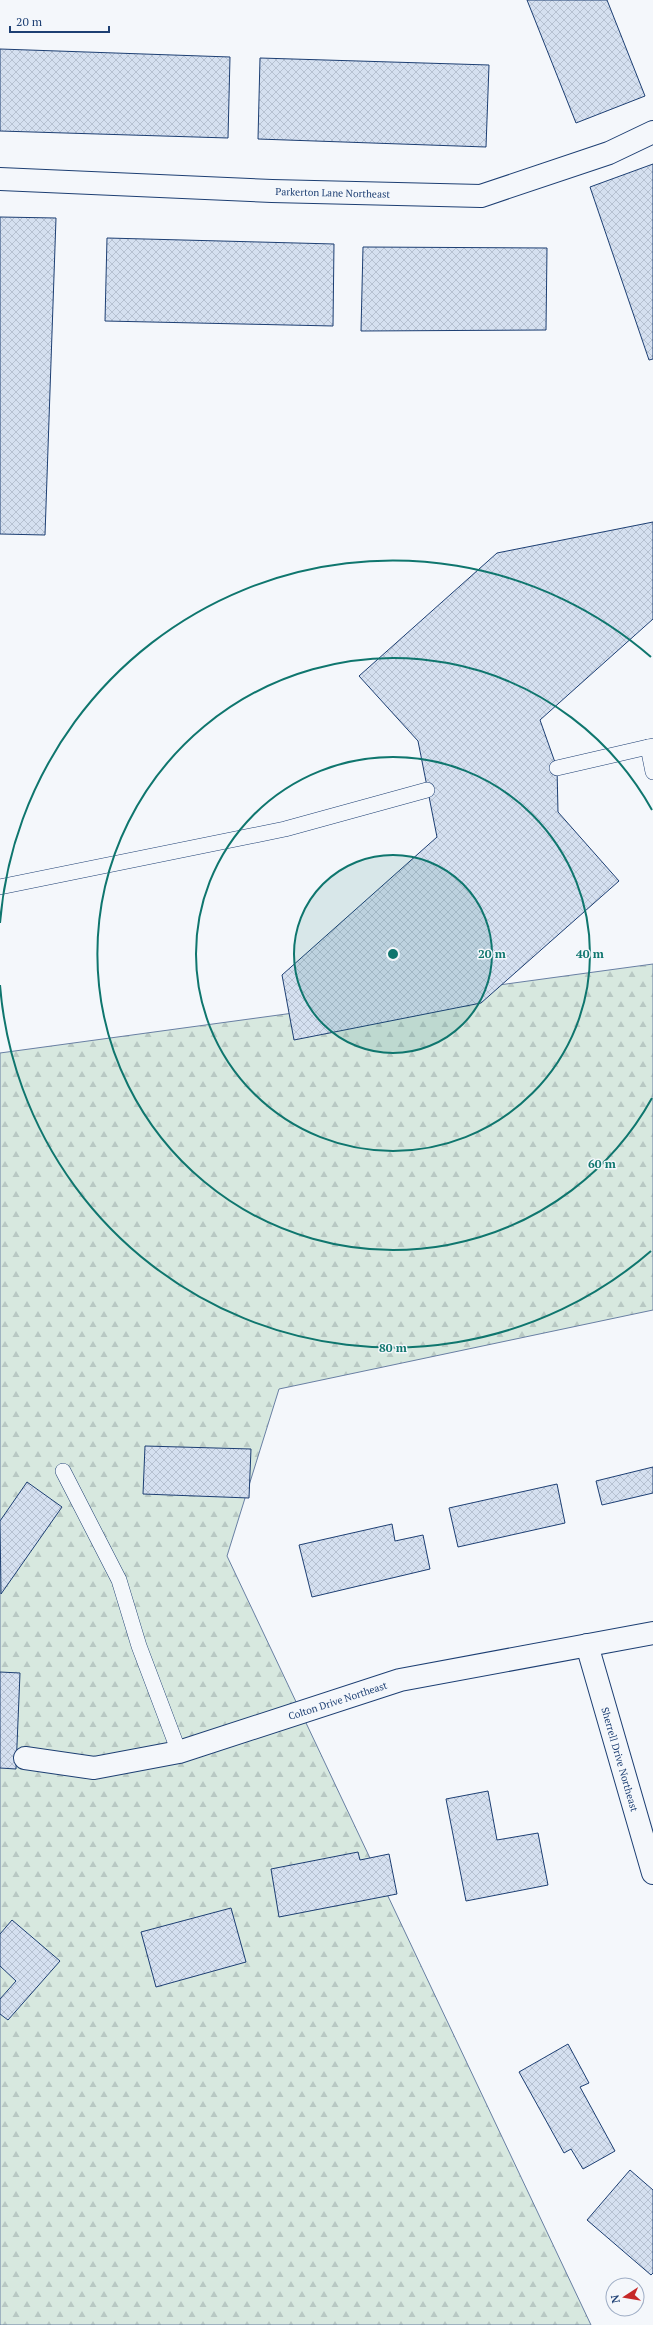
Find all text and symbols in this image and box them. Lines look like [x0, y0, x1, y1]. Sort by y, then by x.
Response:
scale bar [10, 8, 109, 34]
text: 20 m [16, 14, 43, 29]
street label: Parkerton Lane Northeast [275, 185, 391, 201]
text: 20 m [478, 946, 506, 961]
text: 40 m [576, 946, 604, 961]
centre of rings [386, 947, 400, 961]
text: 60 m [588, 1156, 616, 1171]
text: 80 m [379, 1340, 407, 1355]
street label: Colton Drive Northeast [287, 1679, 389, 1723]
street label: Sherrell Drive Northeast [598, 1706, 641, 1814]
north arrow [605, 2277, 645, 2317]
text: N [607, 2293, 623, 2305]

